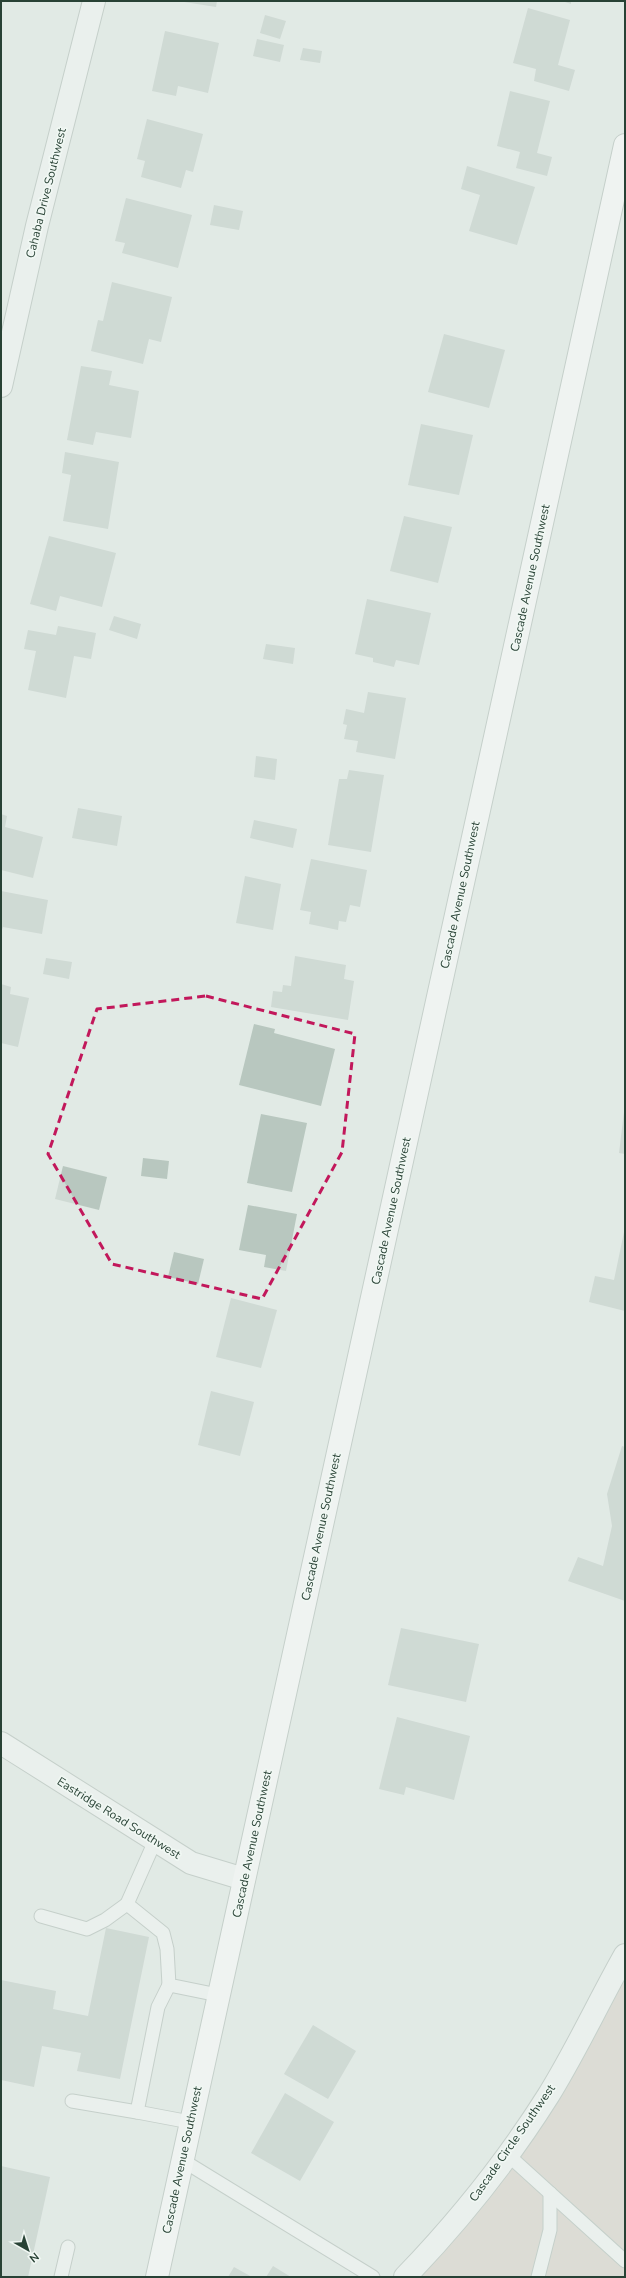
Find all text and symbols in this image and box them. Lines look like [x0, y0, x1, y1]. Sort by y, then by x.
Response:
street label: Cahaba Drive Southwest [22, 126, 70, 260]
street label: Cascade Avenue Southwest [507, 502, 554, 653]
street label: Cascade Avenue Southwest [437, 819, 484, 970]
street label: Cascade Avenue Southwest [368, 1135, 415, 1286]
street label: Cascade Avenue Southwest [298, 1451, 345, 1602]
street label: Cascade Avenue Southwest [229, 1768, 276, 1919]
street label: Eastridge Road Southwest [54, 1773, 184, 1863]
street label: Cascade Circle Southwest [465, 2080, 559, 2205]
street label: Cascade Avenue Southwest [159, 2084, 206, 2235]
north arrow [8, 2230, 48, 2270]
text: N [26, 2249, 42, 2266]

